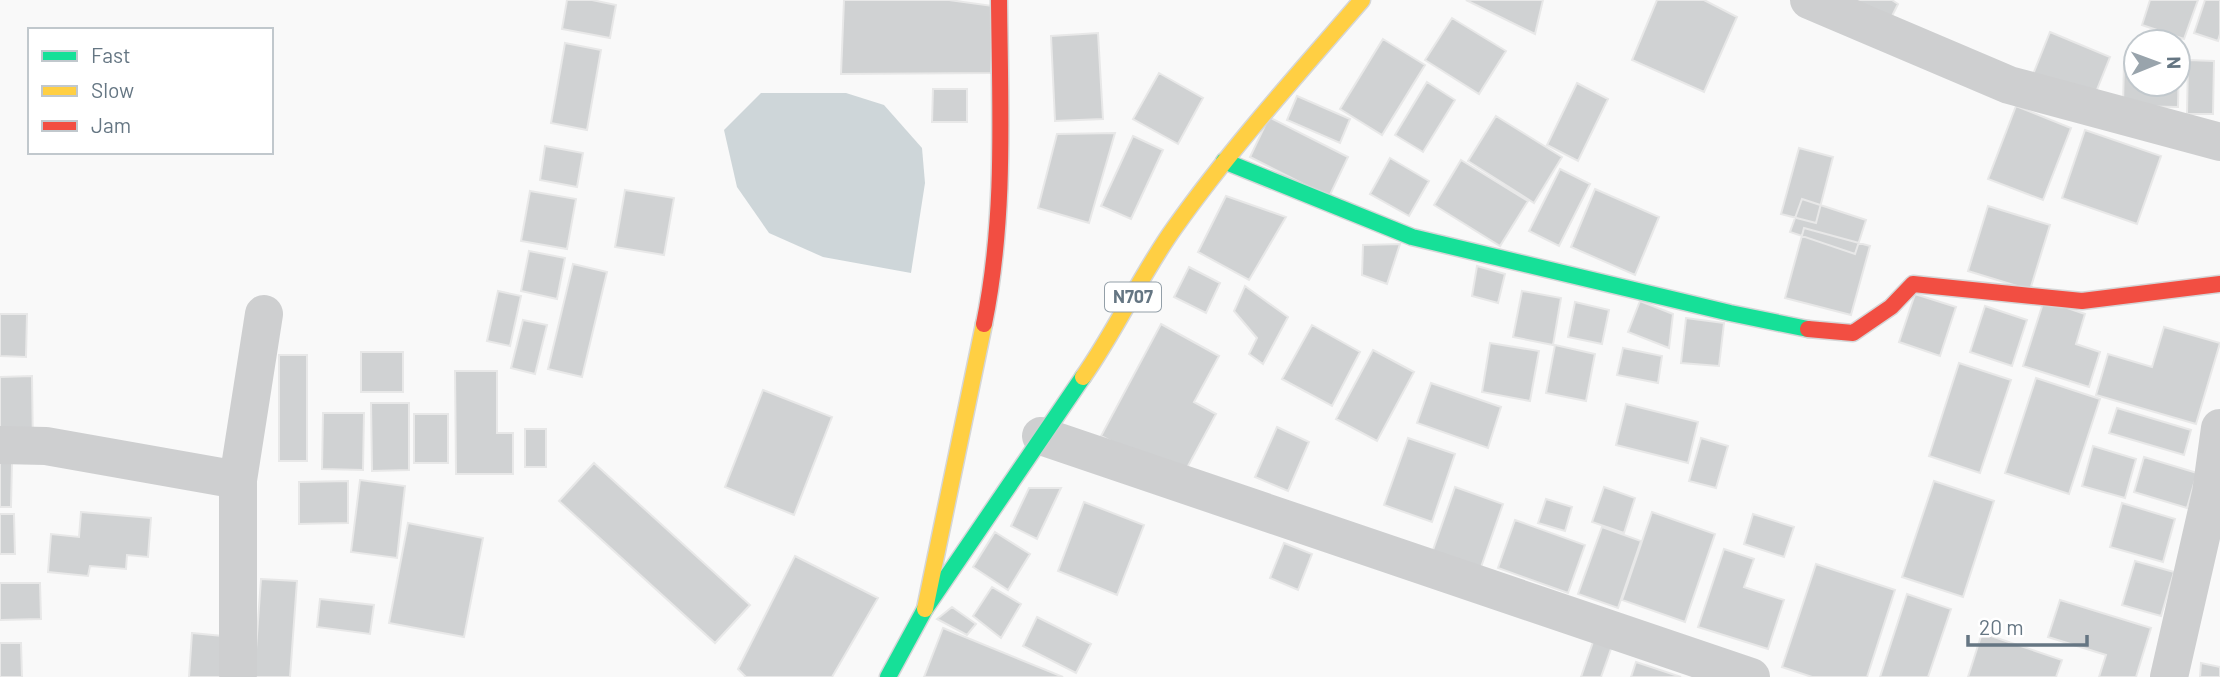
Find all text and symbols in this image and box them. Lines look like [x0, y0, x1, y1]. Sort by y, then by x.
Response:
legend [28, 28, 273, 154]
north arrow [2122, 28, 2192, 98]
text: Fast [91, 42, 131, 67]
text: N [2163, 56, 2186, 69]
text: Slow [91, 77, 134, 102]
text: Jam [91, 112, 131, 137]
road number: N707 [1105, 282, 1161, 312]
scale bar [1968, 604, 2087, 648]
text: 20 m [1979, 614, 2024, 639]

